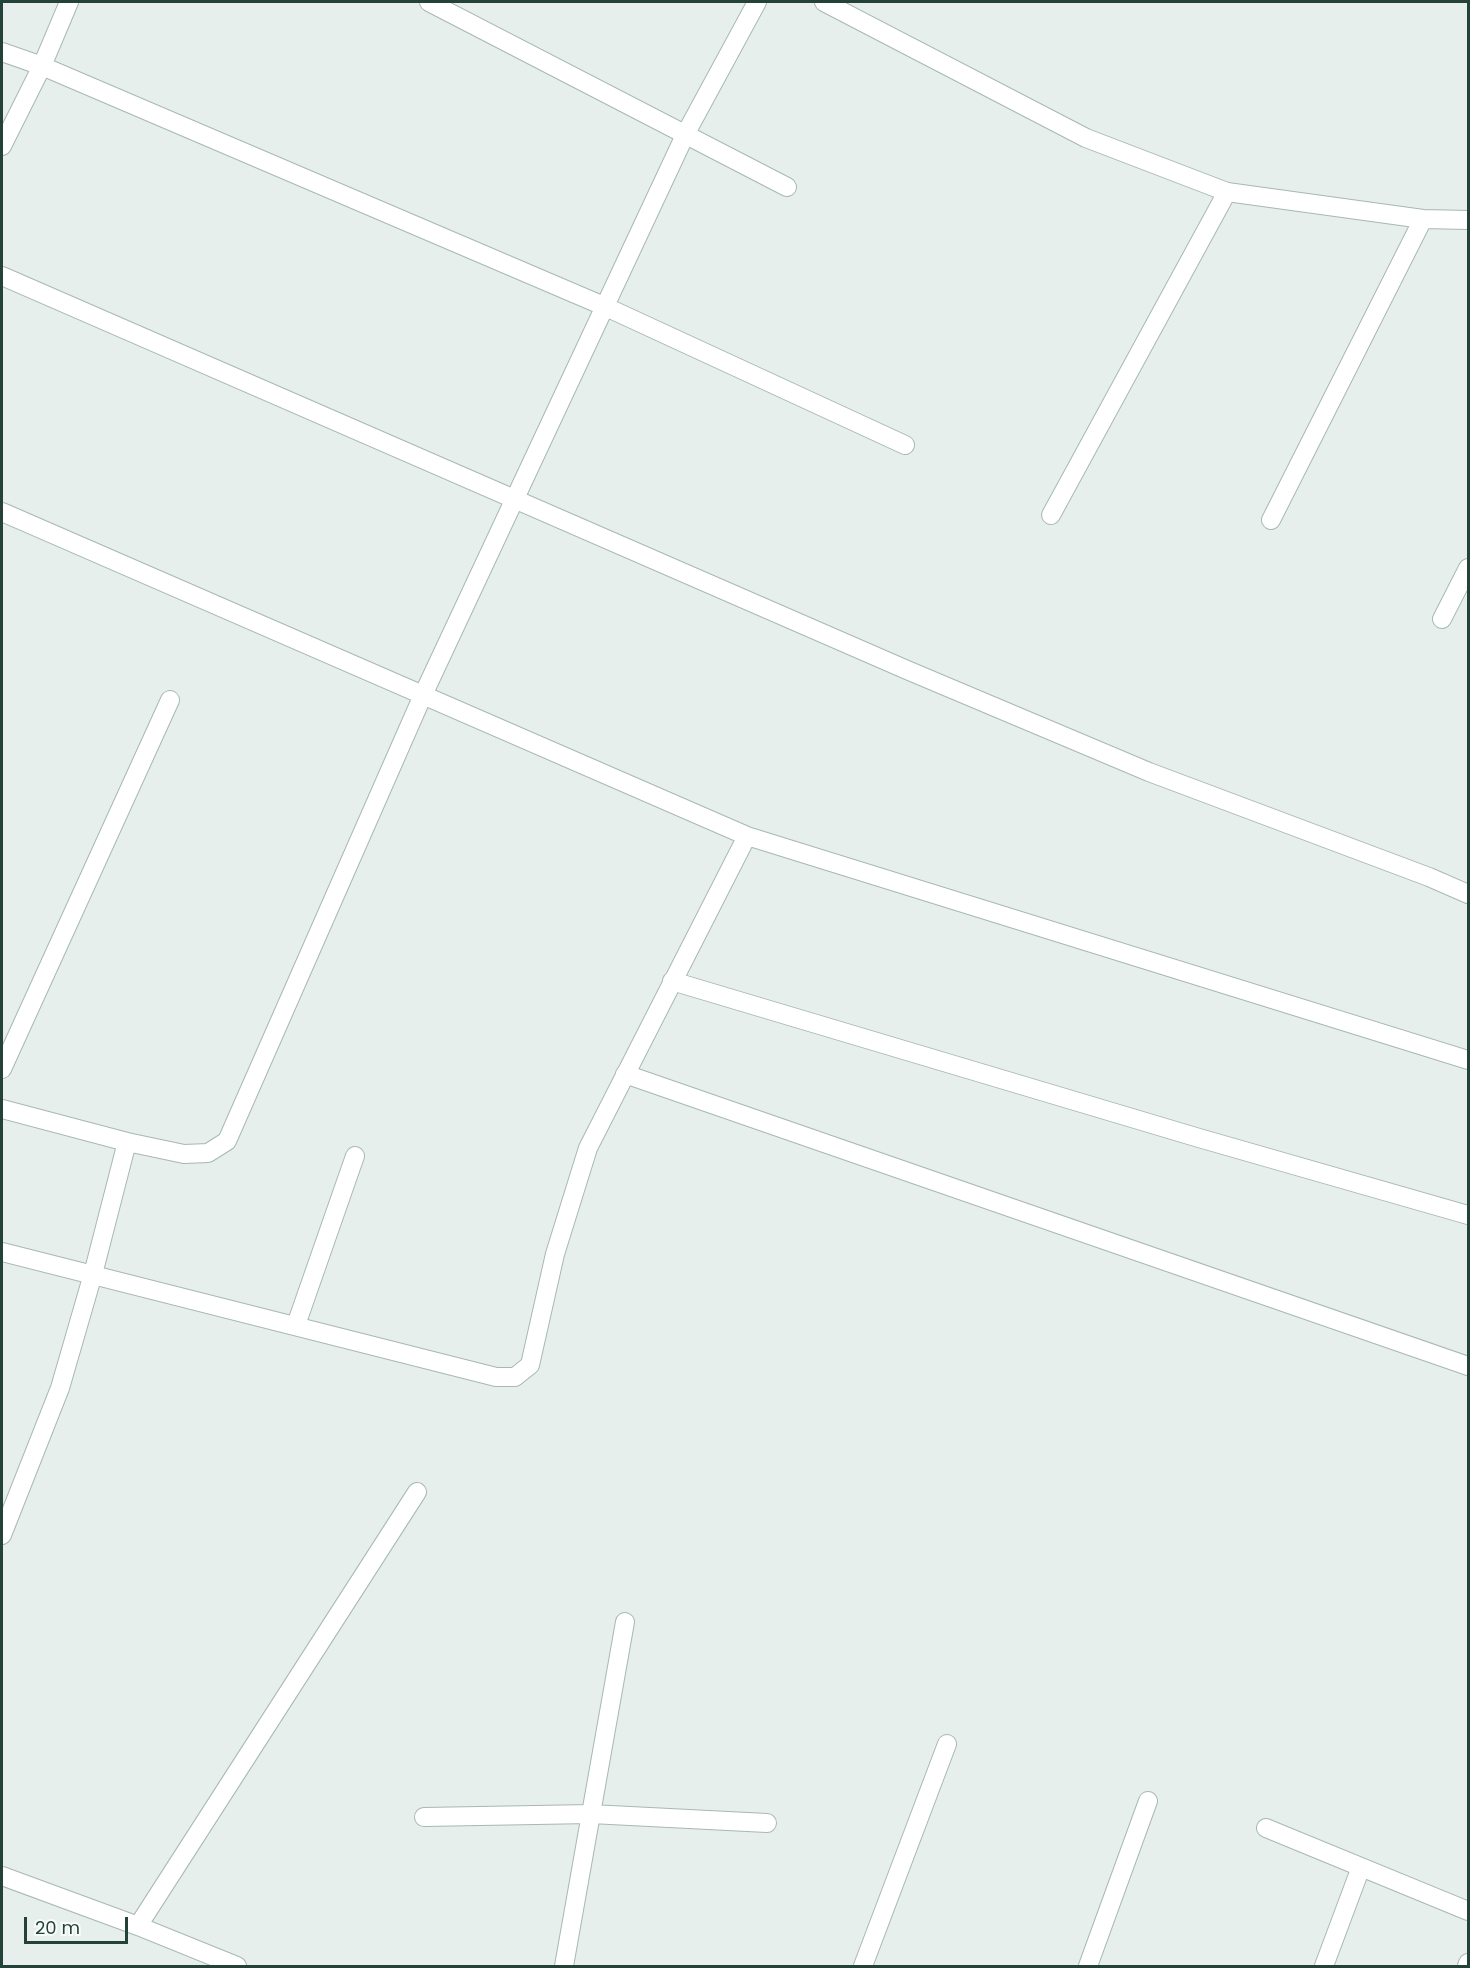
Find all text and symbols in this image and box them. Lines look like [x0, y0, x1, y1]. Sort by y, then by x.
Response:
scale bar [27, 1905, 130, 1943]
text: 20 m [35, 1915, 80, 1940]

